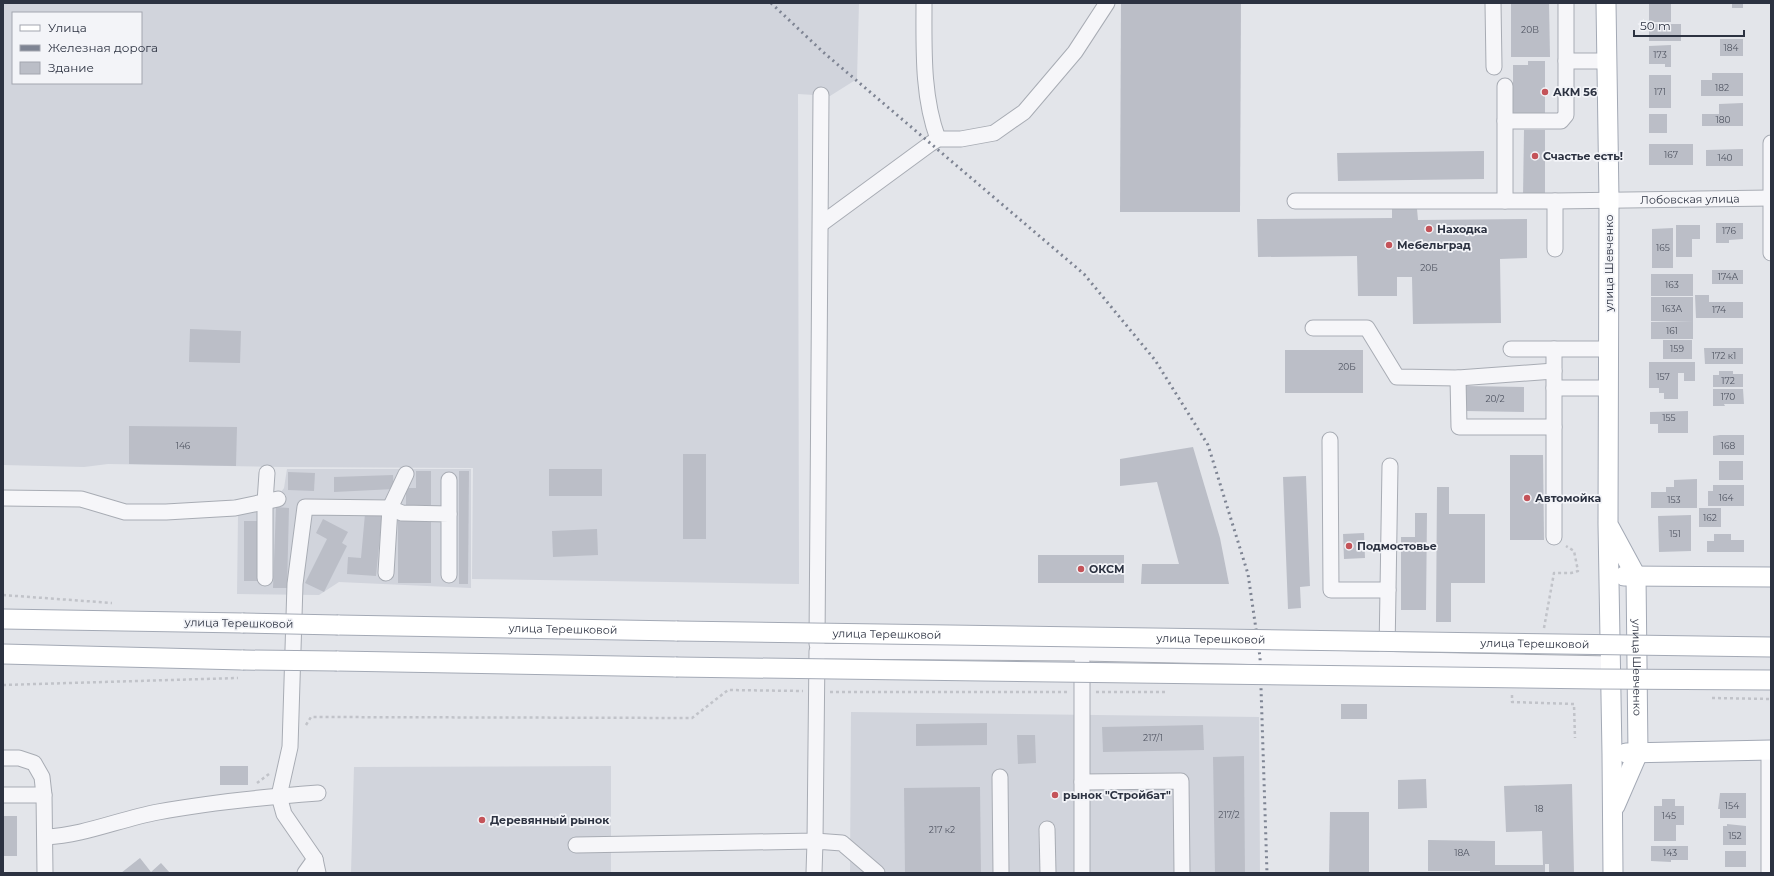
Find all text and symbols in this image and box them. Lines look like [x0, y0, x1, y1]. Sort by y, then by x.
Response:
legend [12, 12, 142, 84]
scale bar [1634, 12, 1744, 38]
text: 50 m [1640, 18, 1671, 33]
text: Улица [48, 20, 87, 35]
house number: 20В [1521, 24, 1539, 35]
text: Железная дорога [48, 40, 158, 55]
house number: 184 [1724, 42, 1739, 53]
house number: 173 [1653, 49, 1667, 60]
text: Здание [48, 60, 94, 75]
house number: 182 [1715, 82, 1729, 93]
place label: АКМ 56 [1553, 85, 1597, 99]
house number: 171 [1654, 86, 1666, 97]
marker: АКМ 56 [1540, 87, 1550, 97]
house number: 180 [1716, 114, 1731, 125]
place label: Счастье есть! [1543, 149, 1623, 163]
house number: 167 [1664, 149, 1678, 160]
marker: Счастье есть! [1530, 151, 1540, 161]
house number: 140 [1717, 152, 1733, 163]
street label: Лобовская улица [1640, 191, 1740, 207]
street label: улица Шевченко [1602, 215, 1616, 312]
place label: Находка [1437, 222, 1487, 236]
marker: Находка [1424, 224, 1434, 234]
house number: 176 [1722, 225, 1736, 236]
place label: Мебельград [1397, 238, 1471, 252]
marker: Мебельград [1384, 240, 1394, 250]
house number: 165 [1656, 242, 1670, 253]
house number: 20Б [1420, 262, 1438, 273]
house number: 174А [1718, 271, 1739, 282]
house number: 163 [1665, 279, 1679, 290]
house number: 163А [1662, 303, 1683, 314]
house number: 174 [1712, 304, 1726, 315]
house number: 161 [1666, 325, 1678, 336]
house number: 159 [1670, 343, 1684, 354]
house number: 172 к1 [1712, 350, 1736, 361]
house number: 20Б [1338, 361, 1356, 372]
house number: 157 [1656, 371, 1670, 382]
house number: 172 [1721, 375, 1735, 386]
house number: 170 [1721, 391, 1735, 402]
house number: 20/2 [1486, 393, 1505, 404]
house number: 155 [1662, 412, 1676, 423]
house number: 146 [176, 440, 191, 451]
house number: 168 [1721, 440, 1735, 451]
place label: Автомойка [1535, 491, 1601, 505]
house number: 164 [1719, 492, 1733, 503]
marker: Автомойка [1522, 493, 1532, 503]
house number: 153 [1667, 494, 1681, 505]
house number: 162 [1703, 512, 1717, 523]
house number: 151 [1669, 528, 1681, 539]
place label: Подмостовье [1357, 539, 1437, 553]
marker: Подмостовье [1344, 541, 1354, 551]
place label: ОКСМ [1089, 562, 1125, 576]
marker: ОКСМ [1076, 564, 1086, 574]
street label: улица Терешковой [183, 615, 294, 631]
street label: улица Шевченко [1629, 618, 1645, 716]
street label: улица Терешковой [507, 621, 618, 637]
street label: улица Терешковой [831, 626, 942, 642]
street label: улица Терешковой [1155, 631, 1266, 647]
street label: улица Терешковой [1479, 636, 1590, 651]
house number: 217/1 [1143, 732, 1163, 743]
place label: рынок "Стройбат" [1063, 788, 1171, 802]
marker: рынок "Стройбат" [1050, 790, 1060, 800]
house number: 154 [1725, 800, 1739, 811]
house number: 18 [1535, 803, 1544, 814]
house number: 217/2 [1218, 809, 1240, 820]
house number: 145 [1662, 810, 1676, 821]
place label: Деревянный рынок [490, 813, 610, 827]
marker: Деревянный рынок [477, 815, 487, 825]
house number: 217 к2 [929, 824, 955, 835]
house number: 152 [1728, 830, 1742, 841]
house number: 18А [1454, 847, 1470, 858]
house number: 143 [1663, 847, 1677, 858]

